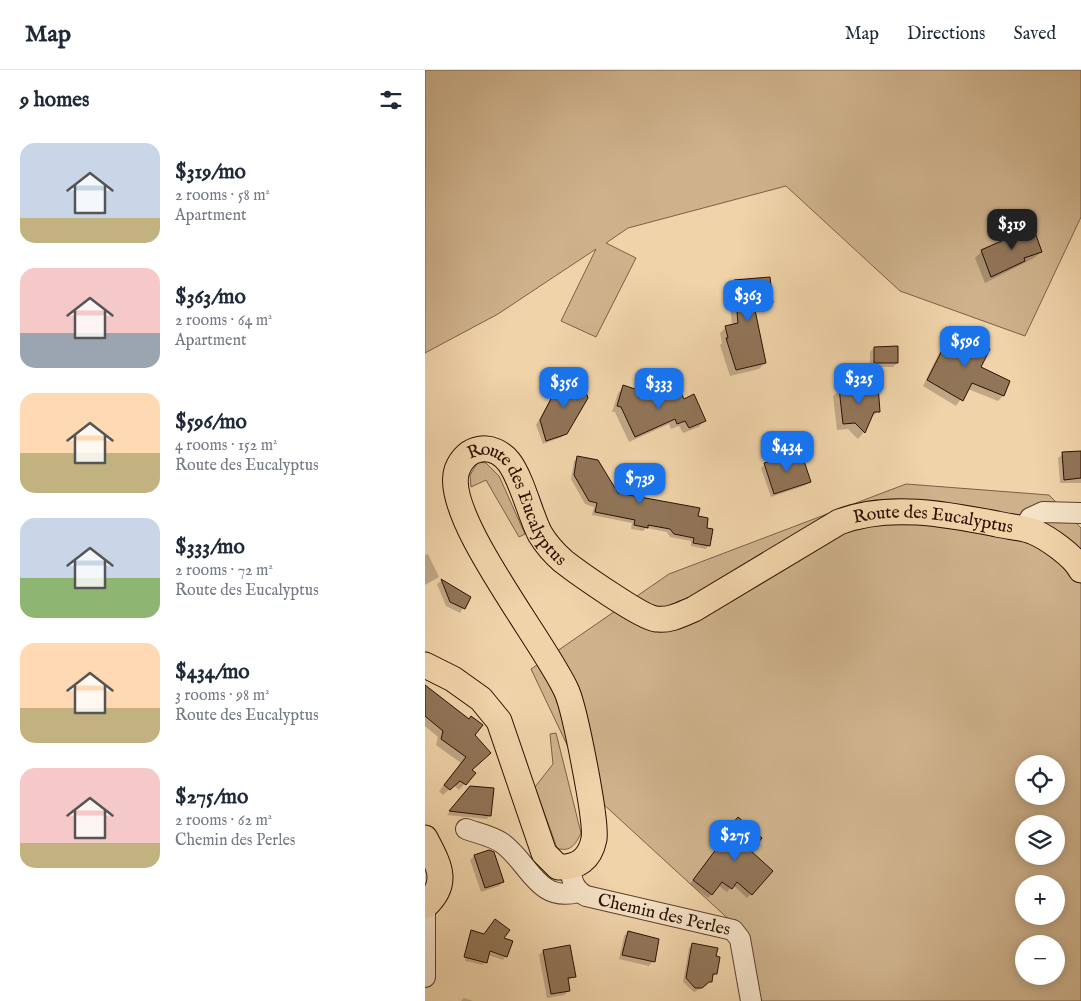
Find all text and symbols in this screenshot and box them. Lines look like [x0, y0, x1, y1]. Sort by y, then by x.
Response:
text: Map [25, 19, 71, 50]
text: Map [845, 23, 879, 46]
text: Directions [907, 23, 985, 46]
text: Saved [1013, 23, 1056, 46]
icon: filters [377, 86, 405, 114]
text: 9 homes [20, 87, 89, 114]
text: $319/mo [175, 159, 246, 186]
icon: home [60, 163, 120, 223]
text: 2 rooms · 58 m² [175, 186, 270, 206]
text: Apartment [175, 206, 246, 226]
pin: $319 [982, 208, 1042, 251]
text: $319 [998, 215, 1026, 235]
pin: $363 [718, 280, 778, 322]
text: $363/mo [175, 284, 246, 311]
text: $363 [734, 286, 762, 306]
icon: home [60, 288, 120, 348]
text: 2 rooms · 64 m² [175, 311, 273, 331]
pin: $596 [935, 326, 995, 368]
text: Apartment [175, 331, 246, 351]
text: $596 [951, 332, 979, 352]
pin: $325 [829, 362, 889, 405]
pin: $356 [534, 366, 594, 409]
pin: $333 [629, 368, 689, 410]
text: $325 [845, 369, 873, 389]
text: $356 [550, 373, 578, 393]
text: $333 [646, 374, 672, 394]
text: $596/mo [175, 409, 247, 436]
icon: home [60, 413, 120, 473]
pin: $434 [757, 430, 817, 473]
text: 4 rooms · 152 m² [175, 436, 277, 456]
text: $434 [772, 437, 802, 457]
street label: Route des Eucalyptus [464, 438, 571, 572]
text: Route des Eucalyptus [175, 456, 319, 476]
pin: $739 [610, 462, 670, 505]
text: $739 [625, 469, 655, 489]
street label: Route des Eucalyptus [851, 502, 1015, 540]
text: $333/mo [175, 534, 245, 561]
icon: home [60, 538, 120, 598]
text: 2 rooms · 72 m² [175, 561, 273, 581]
text: Route des Eucalyptus [175, 581, 319, 601]
text: $434/mo [175, 659, 250, 686]
icon: home [60, 663, 120, 723]
text: 3 rooms · 98 m² [175, 686, 270, 706]
text: Route des Eucalyptus [175, 706, 319, 726]
map controls [1015, 755, 1065, 985]
button: locate [1015, 755, 1065, 805]
text: $275/mo [175, 784, 248, 811]
icon: home [60, 788, 120, 848]
text: 2 rooms · 62 m² [175, 811, 272, 831]
button: layers [1015, 815, 1065, 865]
pin: $275 [705, 820, 765, 862]
text: $275 [720, 826, 750, 846]
text: Chemin des Perles [175, 831, 295, 851]
button: + [1015, 875, 1065, 925]
street label: Chemin des Perles [595, 889, 732, 942]
button: − [1015, 935, 1065, 985]

